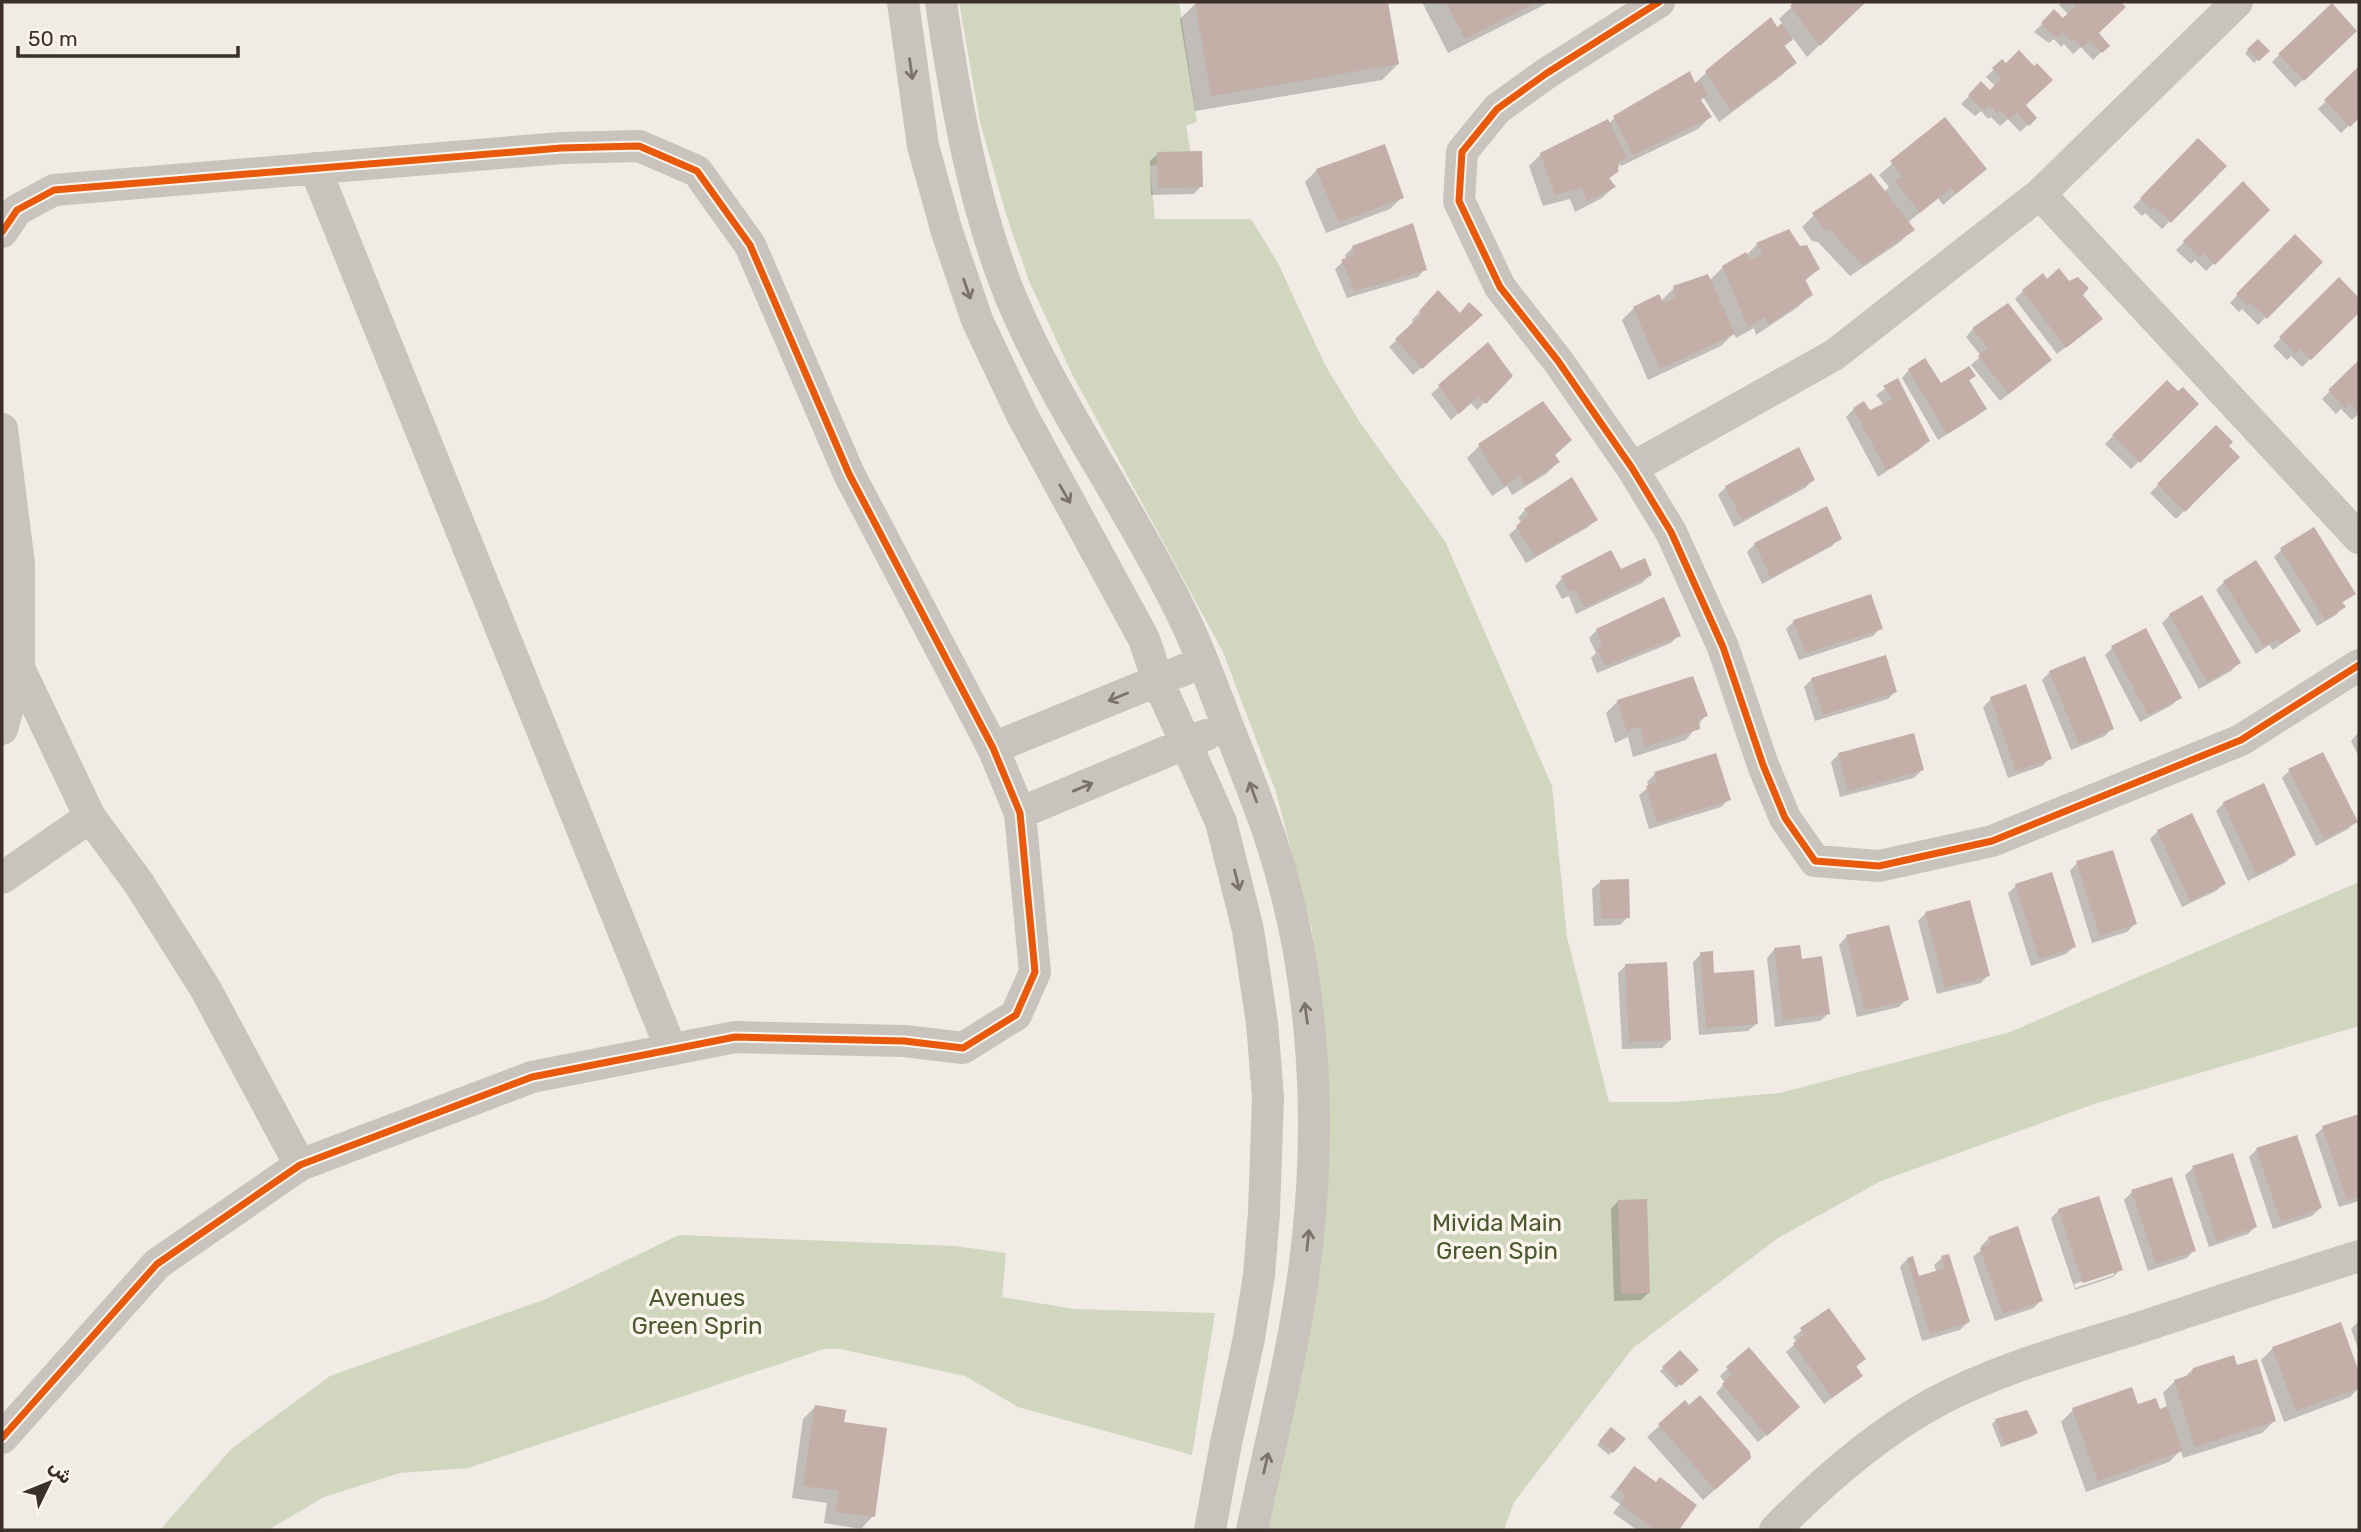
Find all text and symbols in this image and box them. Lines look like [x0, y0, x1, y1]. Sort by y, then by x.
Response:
scale bar [18, 14, 238, 58]
text: 50 m [28, 26, 78, 51]
one-way arrow [905, 58, 918, 80]
one-way arrow [962, 278, 974, 300]
one-way arrow [1058, 484, 1072, 504]
one-way arrow [1107, 692, 1129, 705]
one-way arrow [1072, 780, 1093, 793]
one-way arrow [1246, 782, 1259, 804]
one-way arrow [1231, 868, 1244, 890]
one-way arrow [1300, 1002, 1313, 1025]
park label: Mivida Main Green Spin [1432, 1209, 1562, 1265]
one-way arrow [1301, 1229, 1314, 1252]
park label: Avenues Green Sprin [631, 1284, 763, 1340]
north arrow [14, 1448, 84, 1518]
one-way arrow [1260, 1453, 1273, 1475]
text: ش [44, 1455, 78, 1488]

